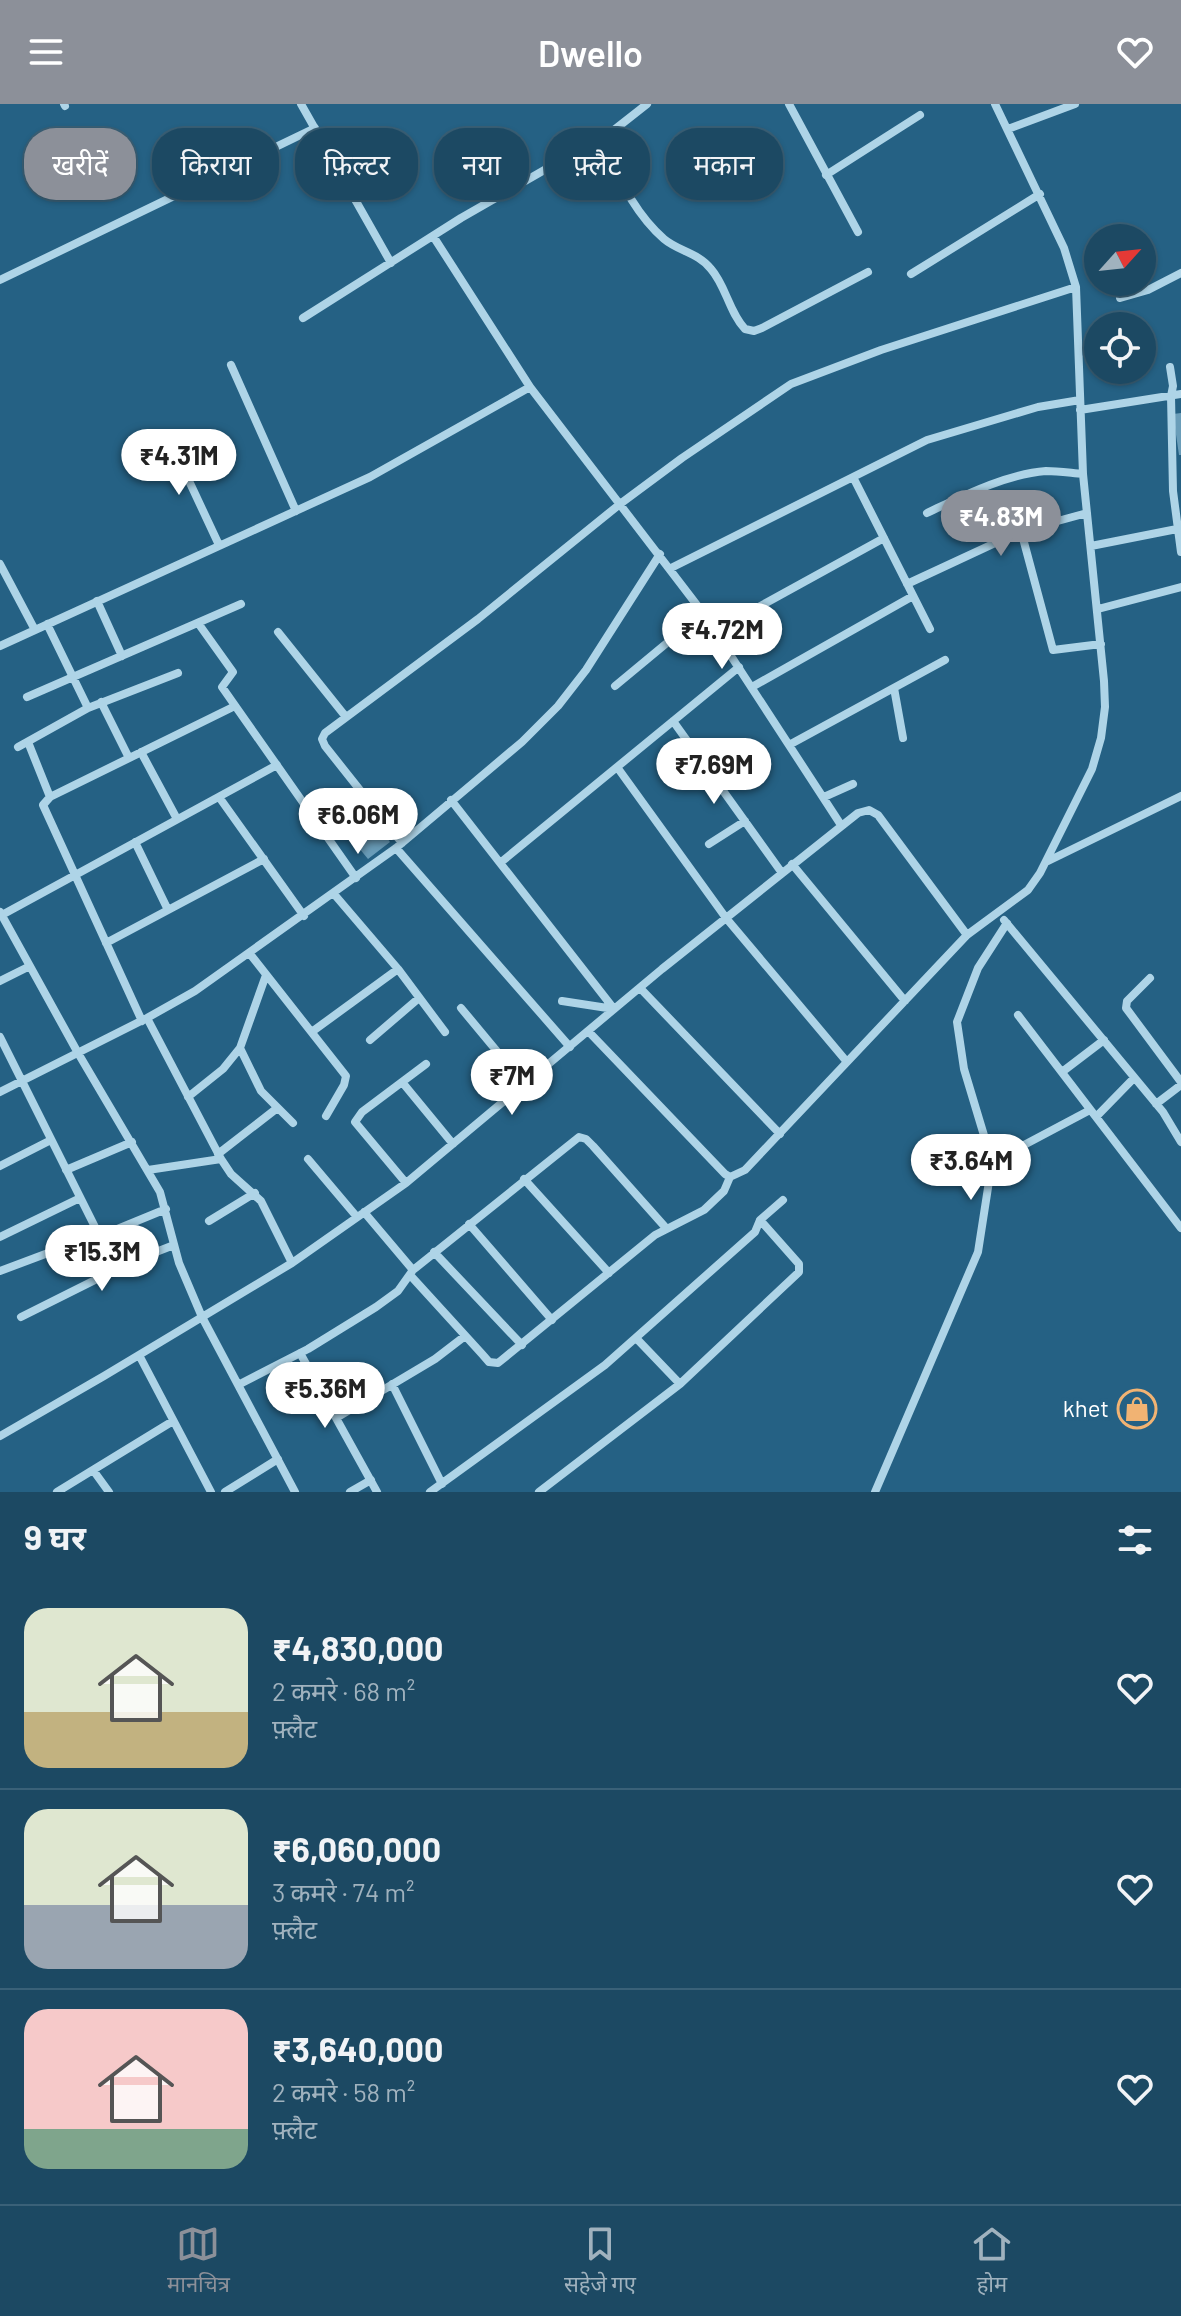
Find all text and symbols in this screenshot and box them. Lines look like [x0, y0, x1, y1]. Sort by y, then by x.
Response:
icon: menu [24, 30, 68, 74]
icon: heart [1113, 30, 1157, 74]
text: Dwello [538, 31, 643, 74]
chip: खरीदें [24, 128, 136, 200]
chip: किराया [152, 128, 279, 200]
chip: फ़िल्टर [295, 128, 418, 200]
chip: नया [434, 128, 529, 200]
chip: फ़्लैट [545, 128, 650, 200]
chip: मकान [666, 128, 783, 200]
north arrow [1084, 224, 1156, 296]
map controls [1084, 224, 1156, 384]
button: locate [1084, 312, 1156, 384]
pin: ₹4.31M [114, 429, 244, 497]
text: ₹4.31M [139, 439, 219, 470]
pin: ₹4.83M [936, 490, 1066, 558]
text: ₹4.83M [959, 500, 1043, 531]
pin: ₹4.72M [657, 603, 787, 671]
text: ₹4.72M [680, 613, 764, 644]
pin: ₹7.69M [649, 738, 779, 806]
text: ₹7.69M [674, 748, 754, 779]
pin: ₹6.06M [293, 788, 423, 856]
text: ₹6.06M [317, 798, 399, 829]
pin: ₹7M [473, 1049, 551, 1117]
text: ₹7M [489, 1059, 535, 1090]
pin: ₹3.64M [906, 1134, 1036, 1202]
text: ₹3.64M [929, 1144, 1013, 1175]
pin: ₹15.3M [37, 1225, 167, 1293]
text: ₹15.3M [63, 1235, 141, 1266]
pin: ₹5.36M [260, 1362, 390, 1430]
text: ₹5.36M [284, 1372, 366, 1403]
shop icon: khet [1116, 1388, 1158, 1430]
place label: khet [1063, 1393, 1109, 1422]
text: 9 घर [24, 1516, 86, 1557]
icon: filters [1113, 1518, 1157, 1562]
text: ₹4,830,000 [272, 1627, 443, 1668]
icon: home [88, 1640, 184, 1736]
icon: heart [1113, 1666, 1157, 1710]
text: 2 कमरे · 68 m² [272, 1675, 415, 1706]
text: फ़्लैट [272, 1712, 317, 1743]
text: ₹6,060,000 [272, 1828, 441, 1869]
icon: home [88, 1841, 184, 1937]
icon: heart [1113, 1867, 1157, 1911]
text: 3 कमरे · 74 m² [272, 1876, 414, 1907]
text: फ़्लैट [272, 1913, 317, 1944]
text: ₹3,640,000 [272, 2028, 443, 2069]
icon: home [88, 2041, 184, 2137]
icon: heart [1113, 2067, 1157, 2111]
text: 2 कमरे · 58 m² [272, 2076, 415, 2107]
text: फ़्लैट [272, 2113, 317, 2144]
tab: मानचित्र [167, 2222, 230, 2301]
tab: सहेजे गए [564, 2222, 636, 2301]
tab: होम [970, 2222, 1014, 2301]

